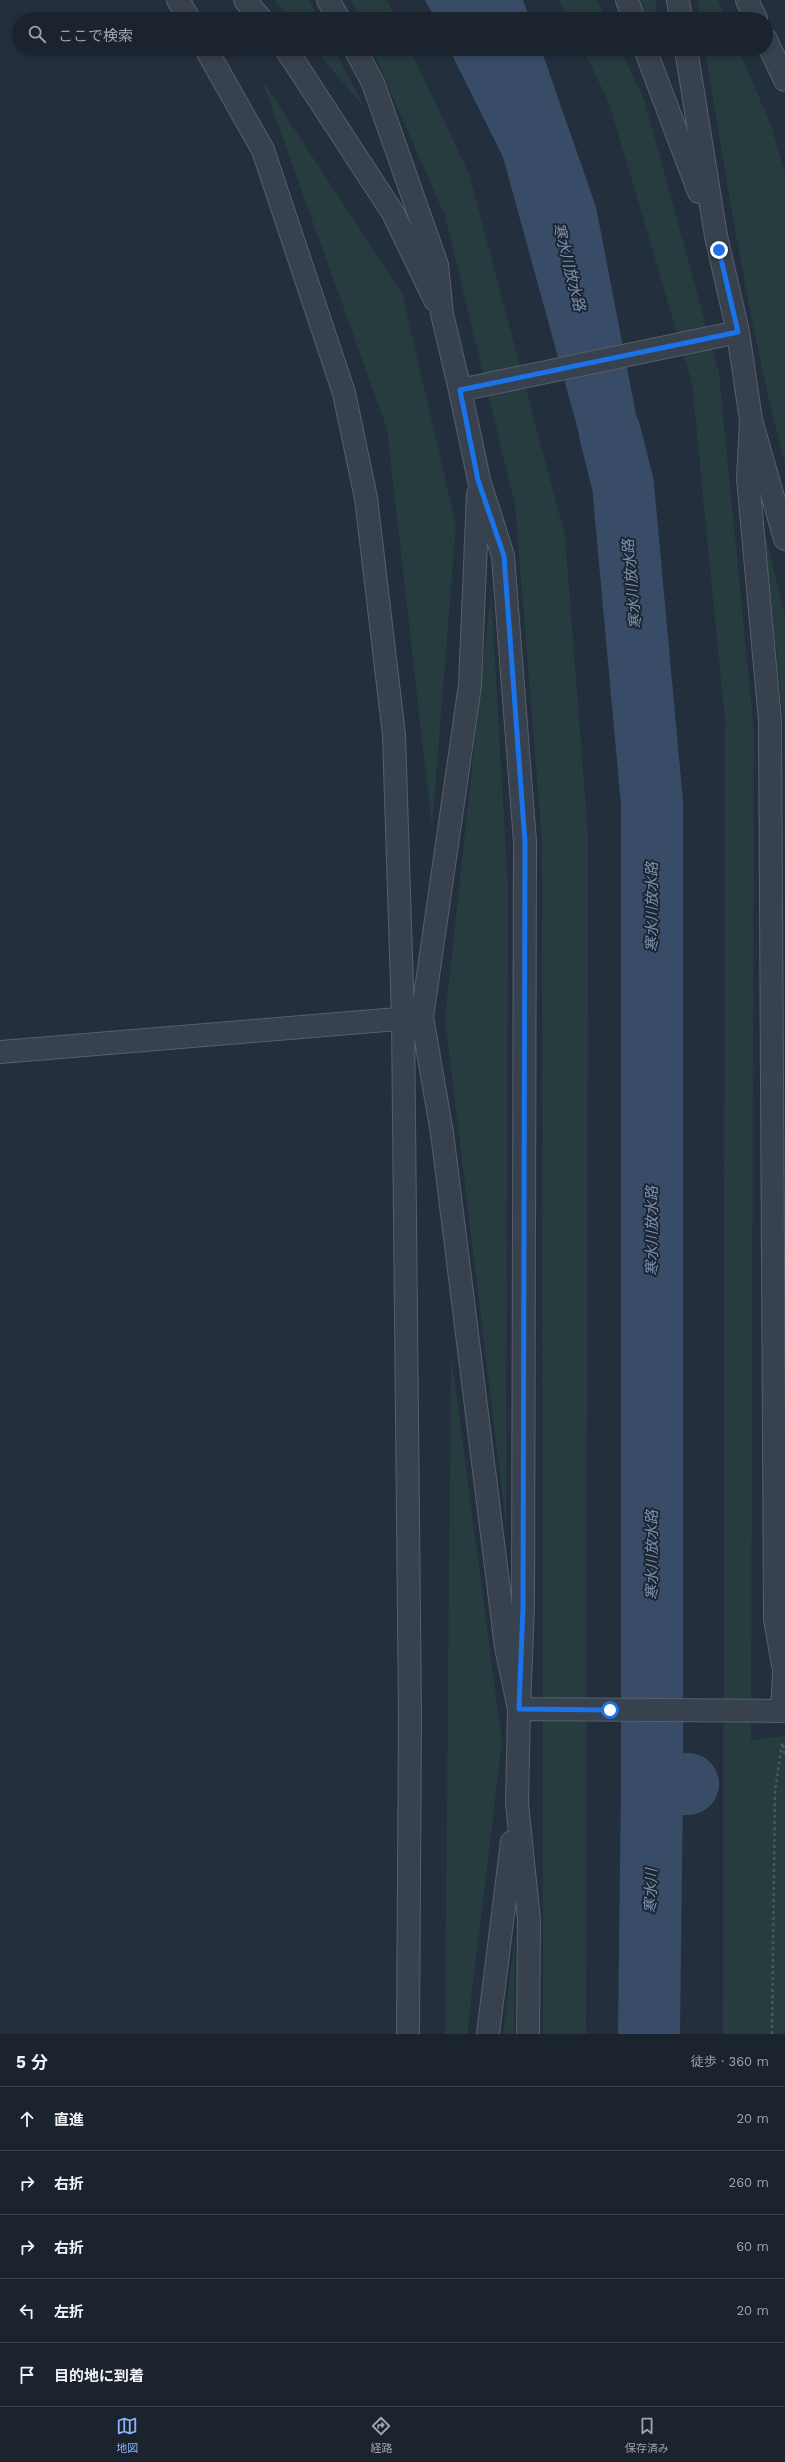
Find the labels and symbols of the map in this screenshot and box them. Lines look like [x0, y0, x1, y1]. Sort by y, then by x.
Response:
water label: 寒水川放水路 [549, 221, 589, 315]
route end [710, 241, 728, 259]
water label: 寒水川放水路 [619, 536, 645, 630]
water label: 寒水川放水路 [643, 860, 661, 952]
water label: 寒水川放水路 [643, 1184, 661, 1276]
water label: 寒水川放水路 [643, 1508, 661, 1600]
route start [601, 1701, 619, 1719]
water label: 寒水川 [642, 1866, 660, 1914]

